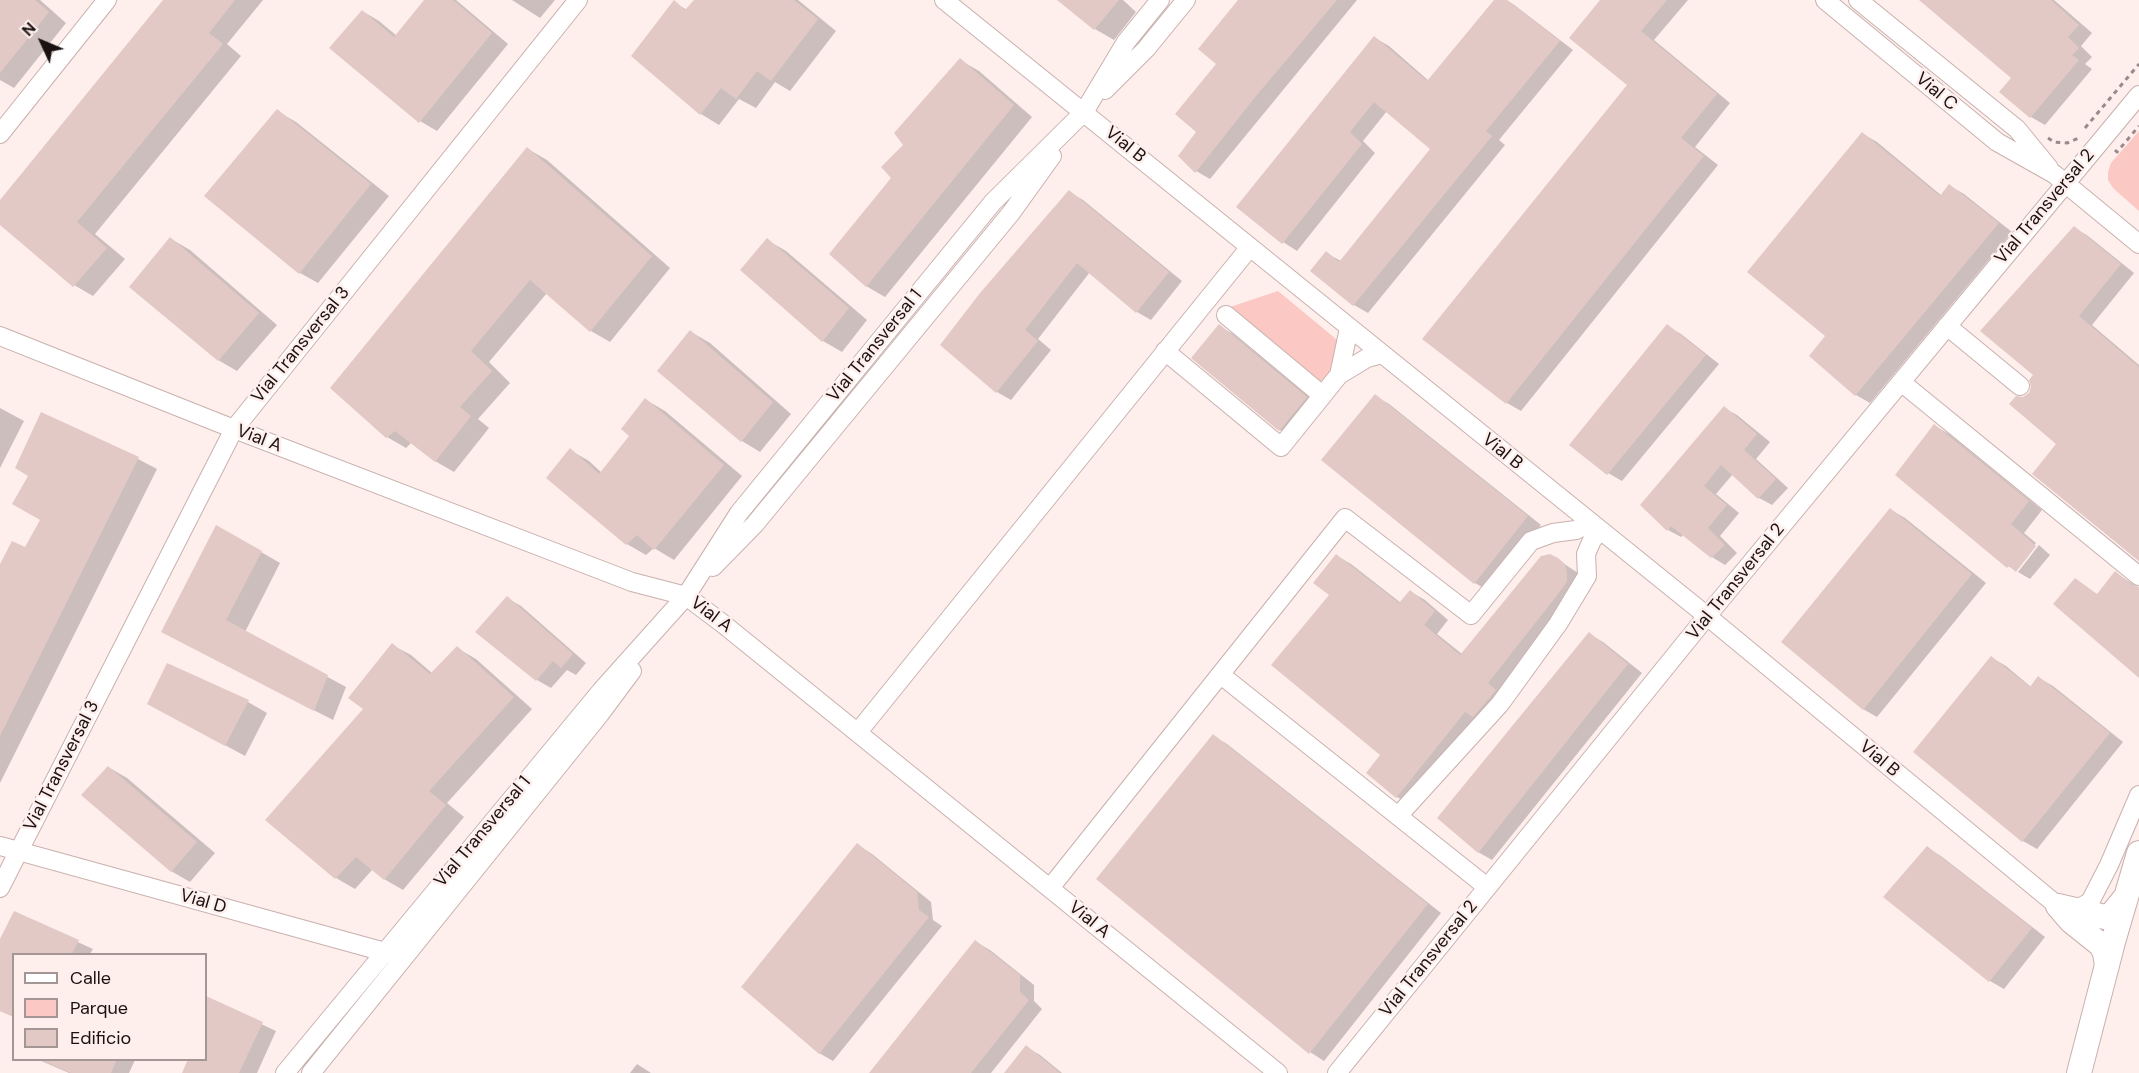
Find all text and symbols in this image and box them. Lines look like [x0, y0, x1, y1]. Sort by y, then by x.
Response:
north arrow [12, 12, 72, 72]
text: N [17, 18, 40, 41]
street label: Vial C [1911, 68, 1961, 116]
street label: Vial B [1100, 122, 1150, 168]
street label: Vial Transversal 2 [1991, 145, 2099, 269]
street label: Vial Transversal 3 [247, 282, 355, 408]
street label: Vial Transversal 1 [823, 285, 927, 407]
street label: Vial A [233, 421, 285, 457]
street label: Vial B [1477, 429, 1527, 475]
street label: Vial Transversal 2 [1683, 520, 1789, 644]
street label: Vial A [686, 592, 736, 638]
street label: Vial Transversal 3 [20, 697, 104, 835]
street label: Vial B [1855, 736, 1903, 782]
street label: Vial Transversal 1 [430, 772, 536, 892]
street label: Vial D [177, 885, 229, 919]
street label: Vial A [1064, 897, 1114, 943]
street label: Vial Transversal 2 [1376, 897, 1482, 1021]
legend [12, 953, 207, 1061]
text: Calle [70, 966, 111, 990]
text: Parque [70, 996, 128, 1020]
text: Edificio [70, 1026, 131, 1050]

